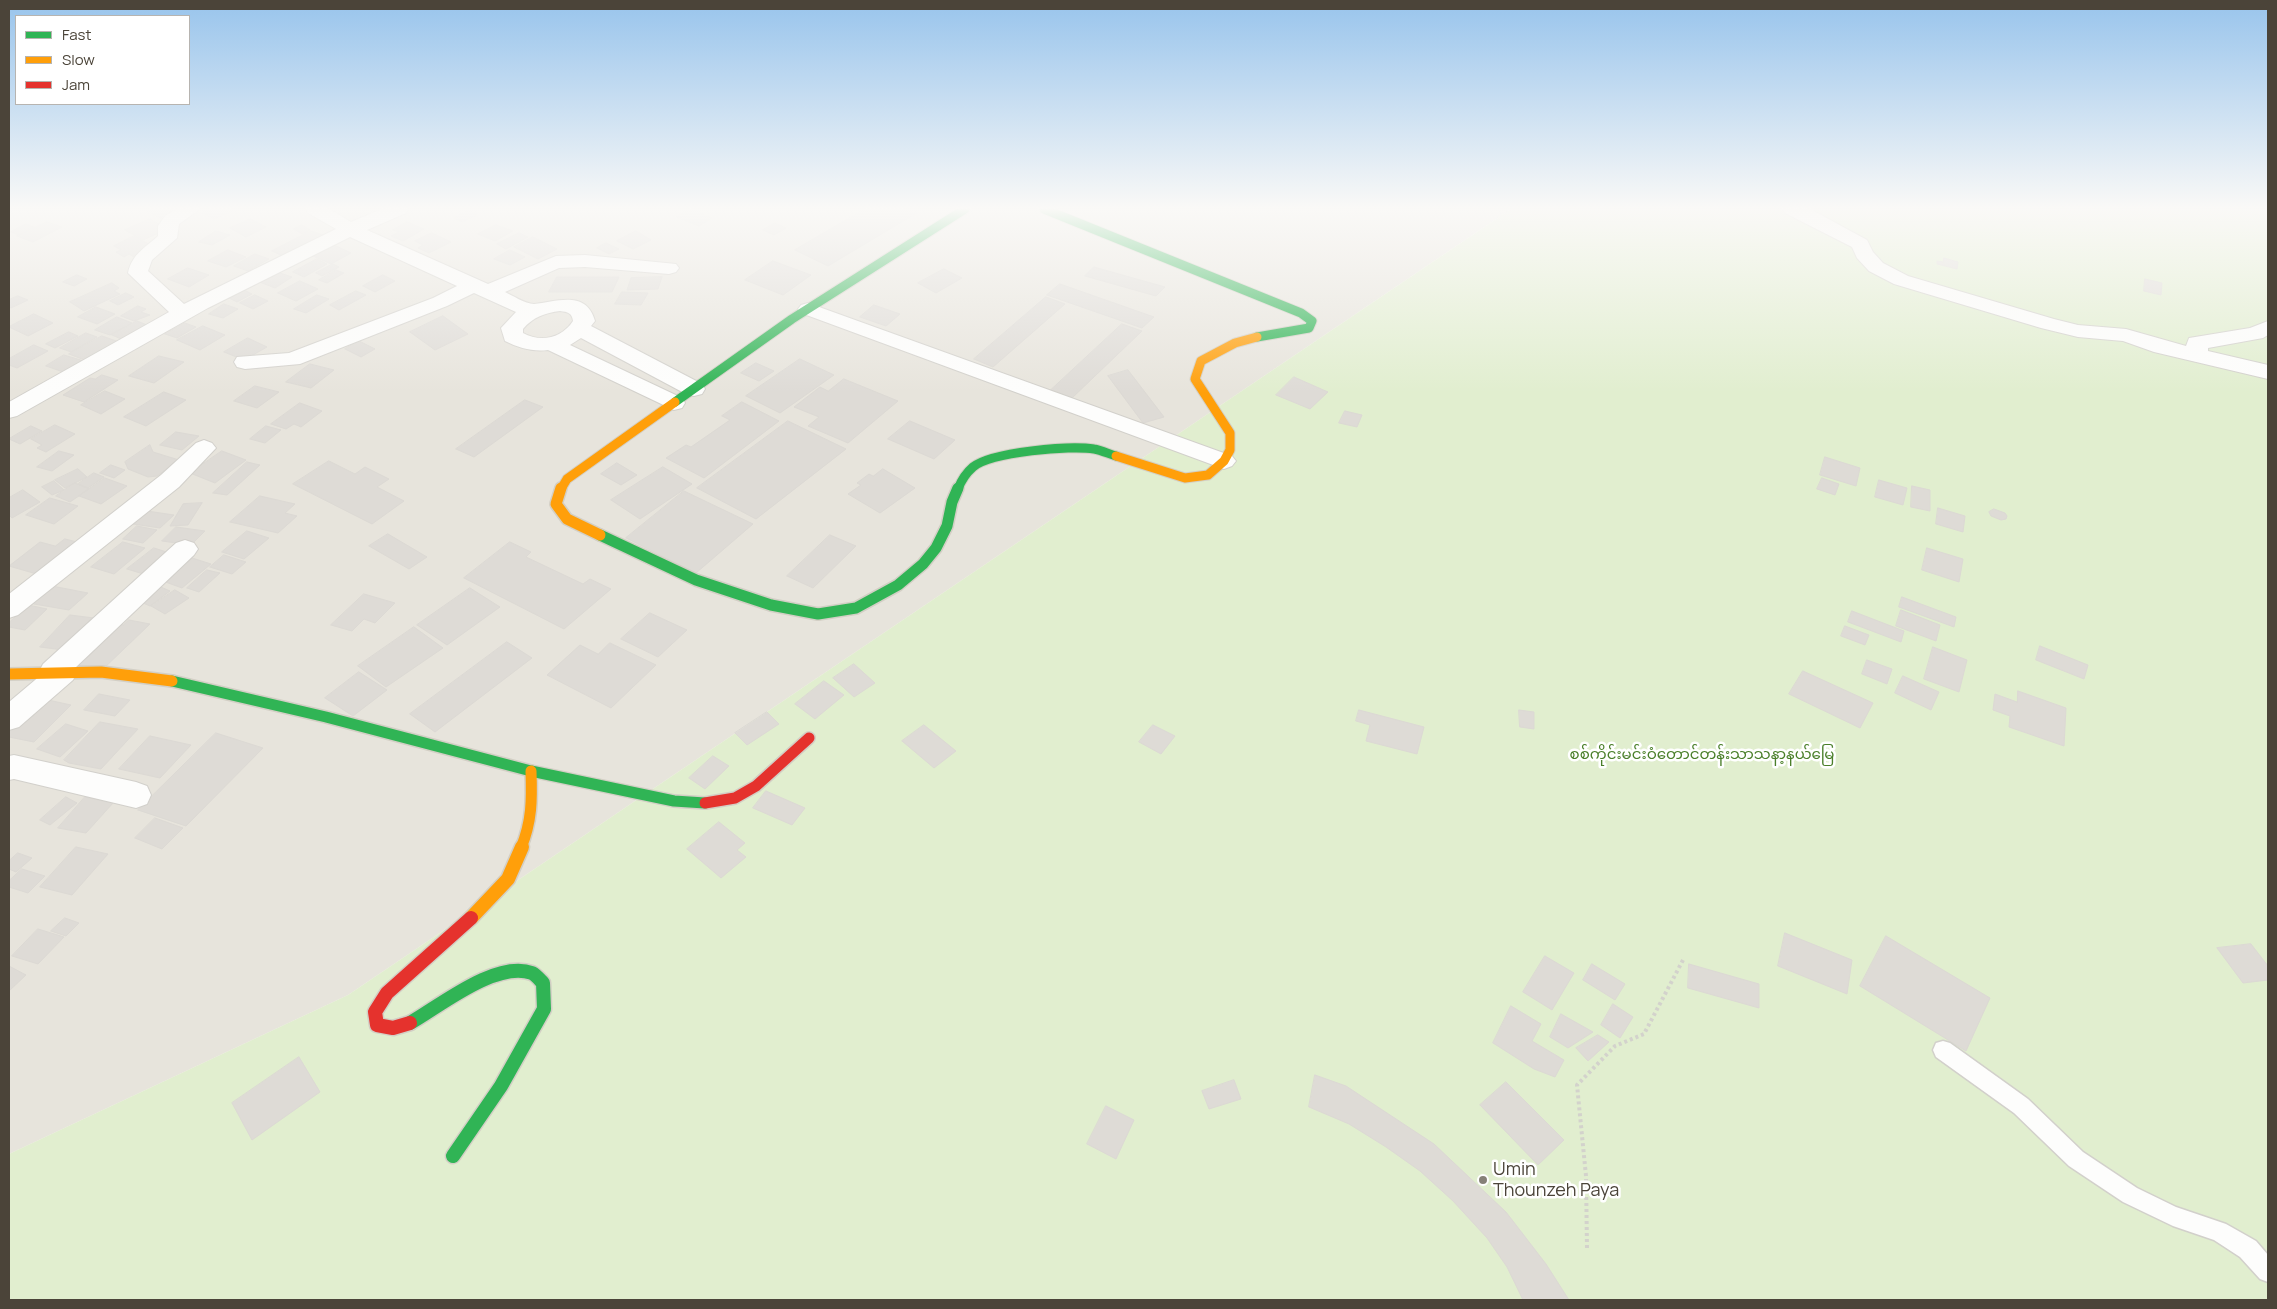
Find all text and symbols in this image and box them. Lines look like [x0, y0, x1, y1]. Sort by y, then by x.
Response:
legend [15, 15, 190, 105]
text: Fast [62, 24, 91, 45]
text: Slow [62, 49, 95, 70]
text: Jam [62, 74, 90, 95]
park label: စစ်ကိုင်းမင်းဝံတောင်တန်းသာသနာ့နယ်မြေ [1570, 746, 1834, 764]
place label: Umin Thounzeh Paya [1493, 1159, 1619, 1202]
marker: Umin Thounzeh Paya [1477, 1174, 1489, 1186]

